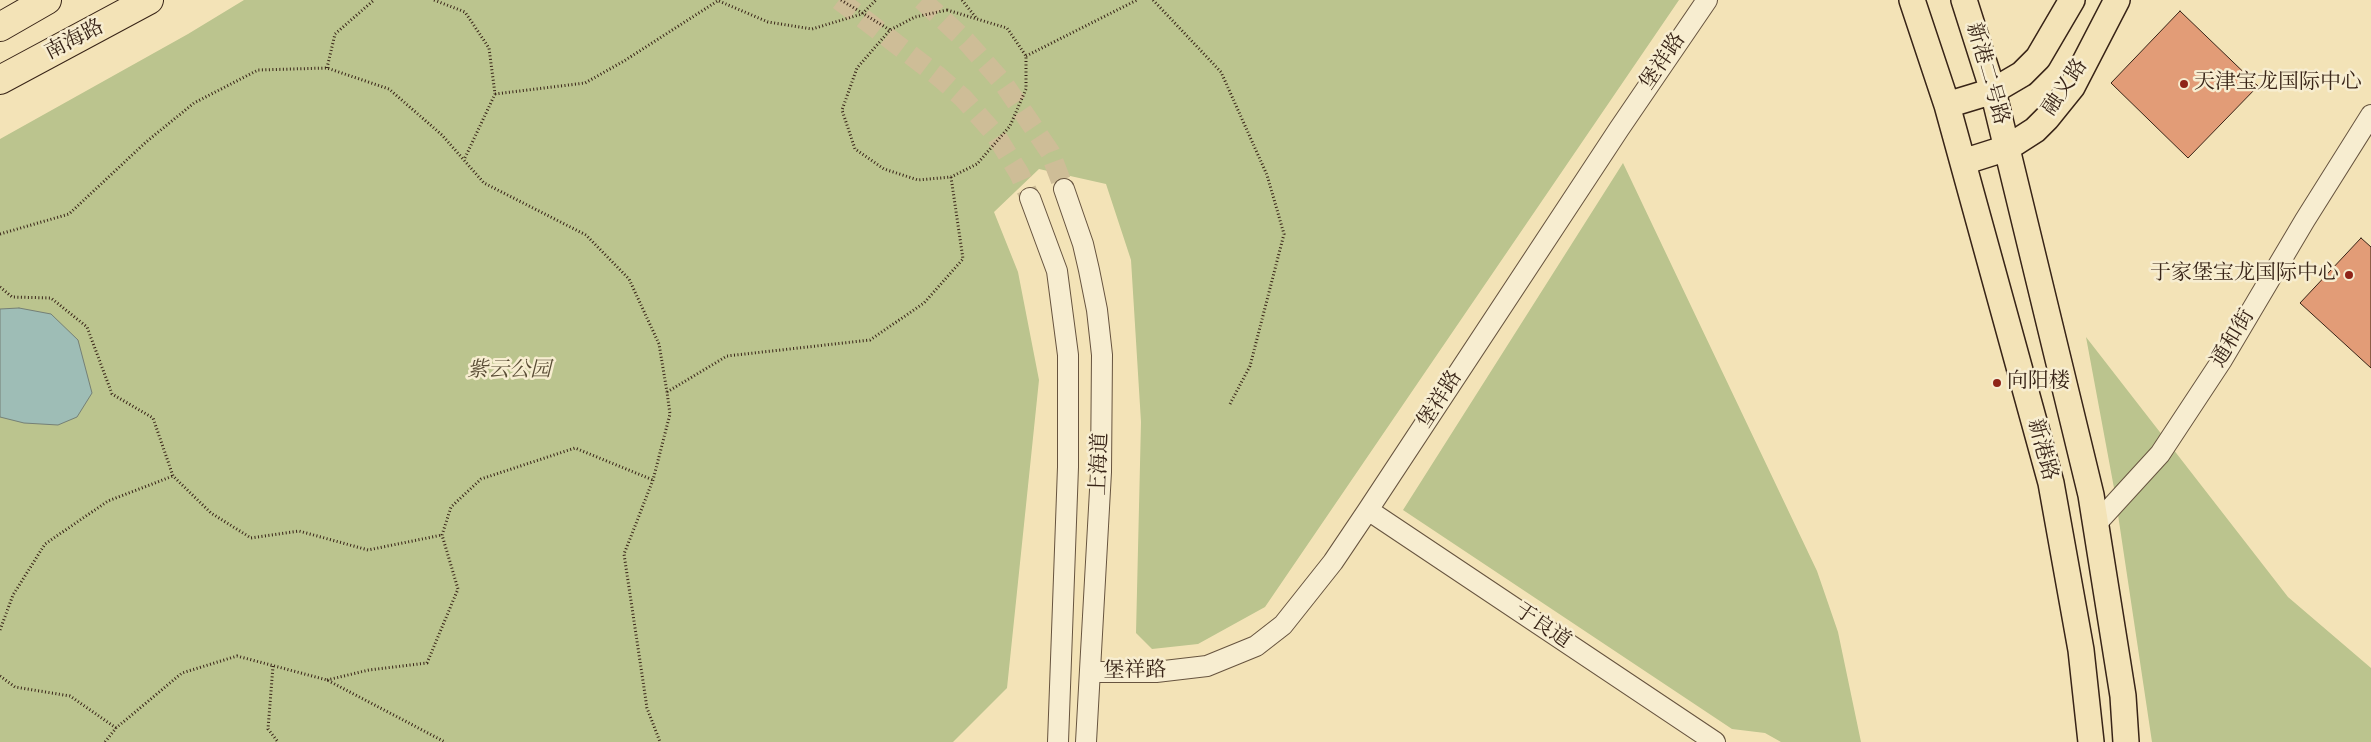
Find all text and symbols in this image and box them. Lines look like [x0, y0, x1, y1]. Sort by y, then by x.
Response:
street label: 南海路 [41, 15, 109, 67]
street label: 新港二号路 [1959, 20, 2013, 128]
street label: 堡祥路 [1636, 29, 1692, 95]
street label: 融义路 [2038, 55, 2094, 121]
place label: 天津宝龙国际中心 [2194, 71, 2362, 97]
marker: 天津宝龙国际中心 [2178, 78, 2190, 90]
place label: 于家堡宝龙国际中心 [2150, 262, 2339, 288]
marker: 于家堡宝龙国际中心 [2343, 269, 2355, 281]
street label: 通和街 [2207, 306, 2261, 372]
park label: 紫云公园 [467, 359, 551, 385]
street label: 堡祥路 [1413, 367, 1469, 433]
place label: 向阳楼 [2007, 370, 2070, 396]
marker: 向阳楼 [1991, 377, 2003, 389]
street label: 新港路 [2021, 416, 2061, 484]
street label: 上海道 [1087, 432, 1115, 496]
street label: 于良道 [1509, 599, 1575, 655]
street label: 堡祥路 [1103, 659, 1167, 685]

